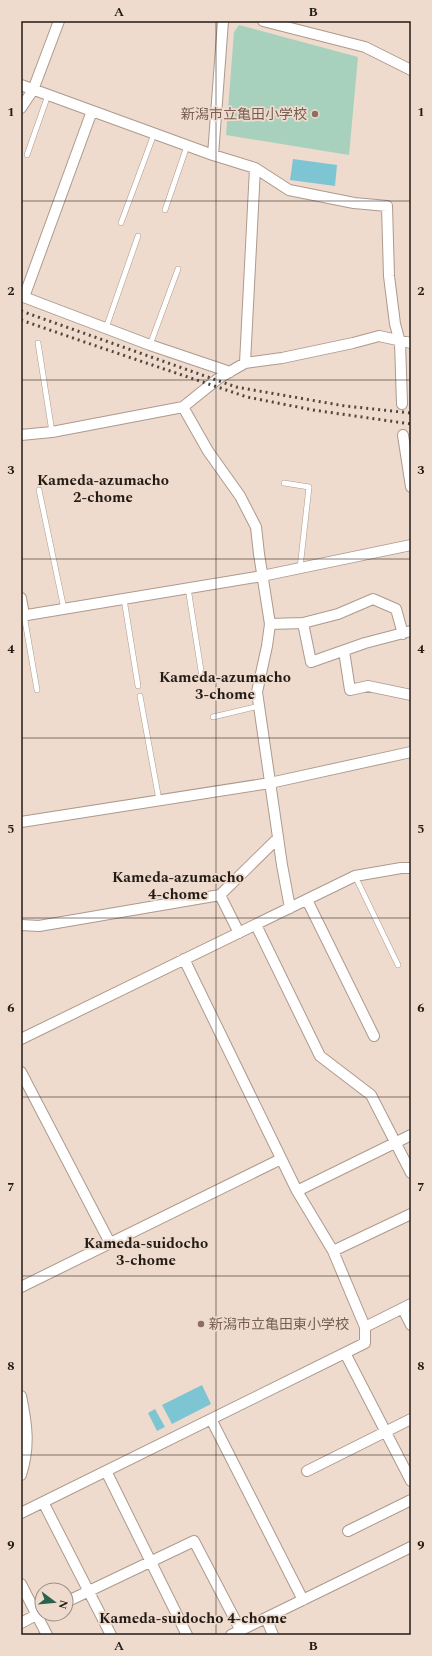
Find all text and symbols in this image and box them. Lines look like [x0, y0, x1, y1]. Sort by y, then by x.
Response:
text: A [114, 2, 124, 22]
text: B [308, 2, 318, 22]
text: 1 [7, 102, 15, 122]
text: 1 [417, 102, 425, 122]
place label: 新潟市立亀田小学校 [181, 104, 307, 125]
marker: 新潟市立亀田小学校 [310, 109, 320, 119]
text: 2 [7, 281, 15, 301]
text: 2 [417, 281, 425, 301]
text: 3 [7, 460, 15, 480]
text: 3 [417, 460, 425, 480]
district label: Kameda-azumacho 2-chome [37, 469, 169, 509]
text: 4 [7, 639, 15, 659]
text: 4 [417, 639, 425, 659]
district label: Kameda-azumacho 3-chome [159, 666, 291, 706]
text: 5 [7, 819, 15, 839]
text: 5 [417, 819, 425, 839]
district label: Kameda-azumacho 4-chome [112, 866, 244, 906]
text: 6 [7, 998, 15, 1018]
text: 6 [417, 998, 425, 1018]
text: 7 [7, 1177, 15, 1197]
text: 7 [417, 1177, 425, 1197]
district label: Kameda-suidocho 3-chome [84, 1232, 208, 1272]
place label: 新潟市立亀田東小学校 [209, 1314, 349, 1335]
marker: 新潟市立亀田東小学校 [196, 1319, 206, 1329]
text: 8 [7, 1356, 15, 1376]
text: 8 [417, 1356, 425, 1376]
text: 9 [7, 1535, 15, 1555]
text: 9 [417, 1535, 425, 1555]
north arrow [34, 1582, 74, 1622]
text: N [54, 1598, 73, 1611]
district label: Kameda-suidocho 4-chome [99, 1607, 287, 1630]
text: A [114, 1636, 124, 1656]
text: B [308, 1636, 318, 1656]

